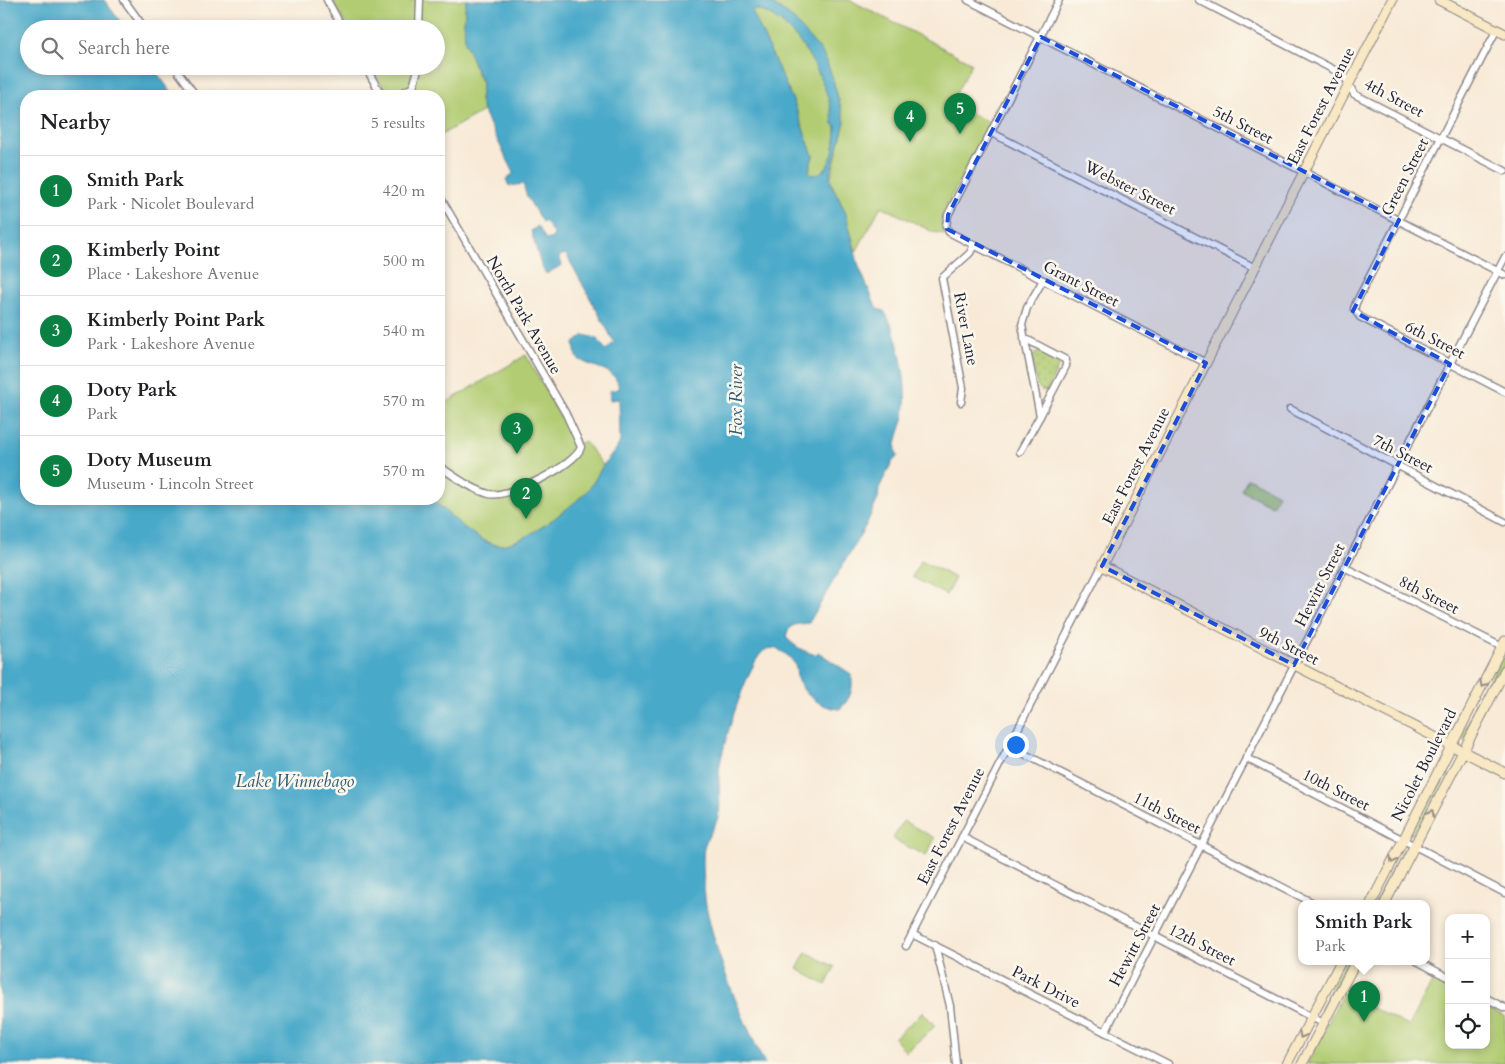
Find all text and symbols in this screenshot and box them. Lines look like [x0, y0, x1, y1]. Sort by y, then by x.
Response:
search box [20, 20, 445, 75]
icon: search [38, 34, 66, 62]
text: Search here [78, 35, 170, 61]
street label: East Forest Avenue [1282, 44, 1360, 168]
street label: 4th Street [1360, 73, 1428, 123]
pin: 5 [944, 93, 976, 134]
street label: 5th Street [1209, 100, 1277, 150]
pin: 4 [894, 101, 926, 142]
text: Nearby [40, 108, 111, 137]
text: 5 results [371, 112, 425, 134]
street label: Green Street [1376, 134, 1434, 220]
street label: Webster Street [1080, 155, 1179, 220]
text: Smith Park [87, 167, 184, 193]
text: 1 [52, 180, 60, 202]
text: 420 m [383, 180, 425, 202]
text: Park · Nicolet Boulevard [87, 193, 254, 215]
text: Kimberly Point [87, 237, 220, 263]
text: 2 [52, 250, 60, 272]
text: 500 m [383, 250, 425, 272]
street label: North Park Avenue [481, 252, 567, 378]
street label: Grant Street [1039, 256, 1123, 312]
text: Place · Lakeshore Avenue [87, 263, 259, 285]
street label: River Lane [948, 291, 984, 367]
text: Kimberly Point Park [87, 307, 265, 333]
street label: 6th Street [1401, 315, 1469, 365]
text: 3 [52, 320, 60, 342]
text: 540 m [383, 320, 425, 342]
text: Park · Lakeshore Avenue [87, 333, 255, 355]
water label: Fox River [724, 363, 749, 436]
text: Doty Park [87, 377, 177, 403]
text: 4 [52, 390, 60, 412]
text: 570 m [383, 390, 425, 412]
text: Park [87, 403, 118, 425]
street label: East Forest Avenue [1097, 404, 1175, 528]
pin: 3 [501, 413, 533, 454]
street label: 7th Street [1369, 429, 1437, 479]
text: Doty Museum [87, 447, 212, 473]
text: 5 [52, 460, 60, 482]
text: 570 m [383, 460, 425, 482]
text: Museum · Lincoln Street [87, 473, 254, 495]
pin: 2 [510, 478, 542, 519]
street label: Hewitt Street [1290, 540, 1350, 630]
street label: 8th Street [1395, 570, 1463, 620]
street label: 9th Street [1255, 621, 1323, 671]
one-way arrow [1479, 679, 1489, 688]
street label: Nicolet Boulevard [1386, 704, 1462, 825]
your location [1003, 732, 1029, 758]
street label: East Forest Avenue [912, 764, 990, 888]
street label: 10th Street [1298, 764, 1374, 816]
water label: Lake Winnebago [236, 769, 354, 794]
street label: 11th Street [1129, 787, 1205, 839]
one-way arrow [1425, 809, 1435, 818]
one-way arrow [1388, 855, 1399, 864]
street label: Hewitt Street [1104, 900, 1166, 990]
popup [1298, 900, 1430, 965]
text: Smith Park [1315, 909, 1413, 935]
map controls [1445, 914, 1490, 1049]
button: + [1445, 914, 1490, 959]
street label: 12th Street [1164, 919, 1240, 971]
text: Park [1315, 935, 1346, 957]
button: − [1445, 959, 1490, 1004]
street label: Park Drive [1008, 960, 1084, 1014]
pin: 1 [1348, 981, 1380, 1022]
button: locate [1445, 1004, 1490, 1049]
one-way arrow [1298, 1030, 1308, 1039]

